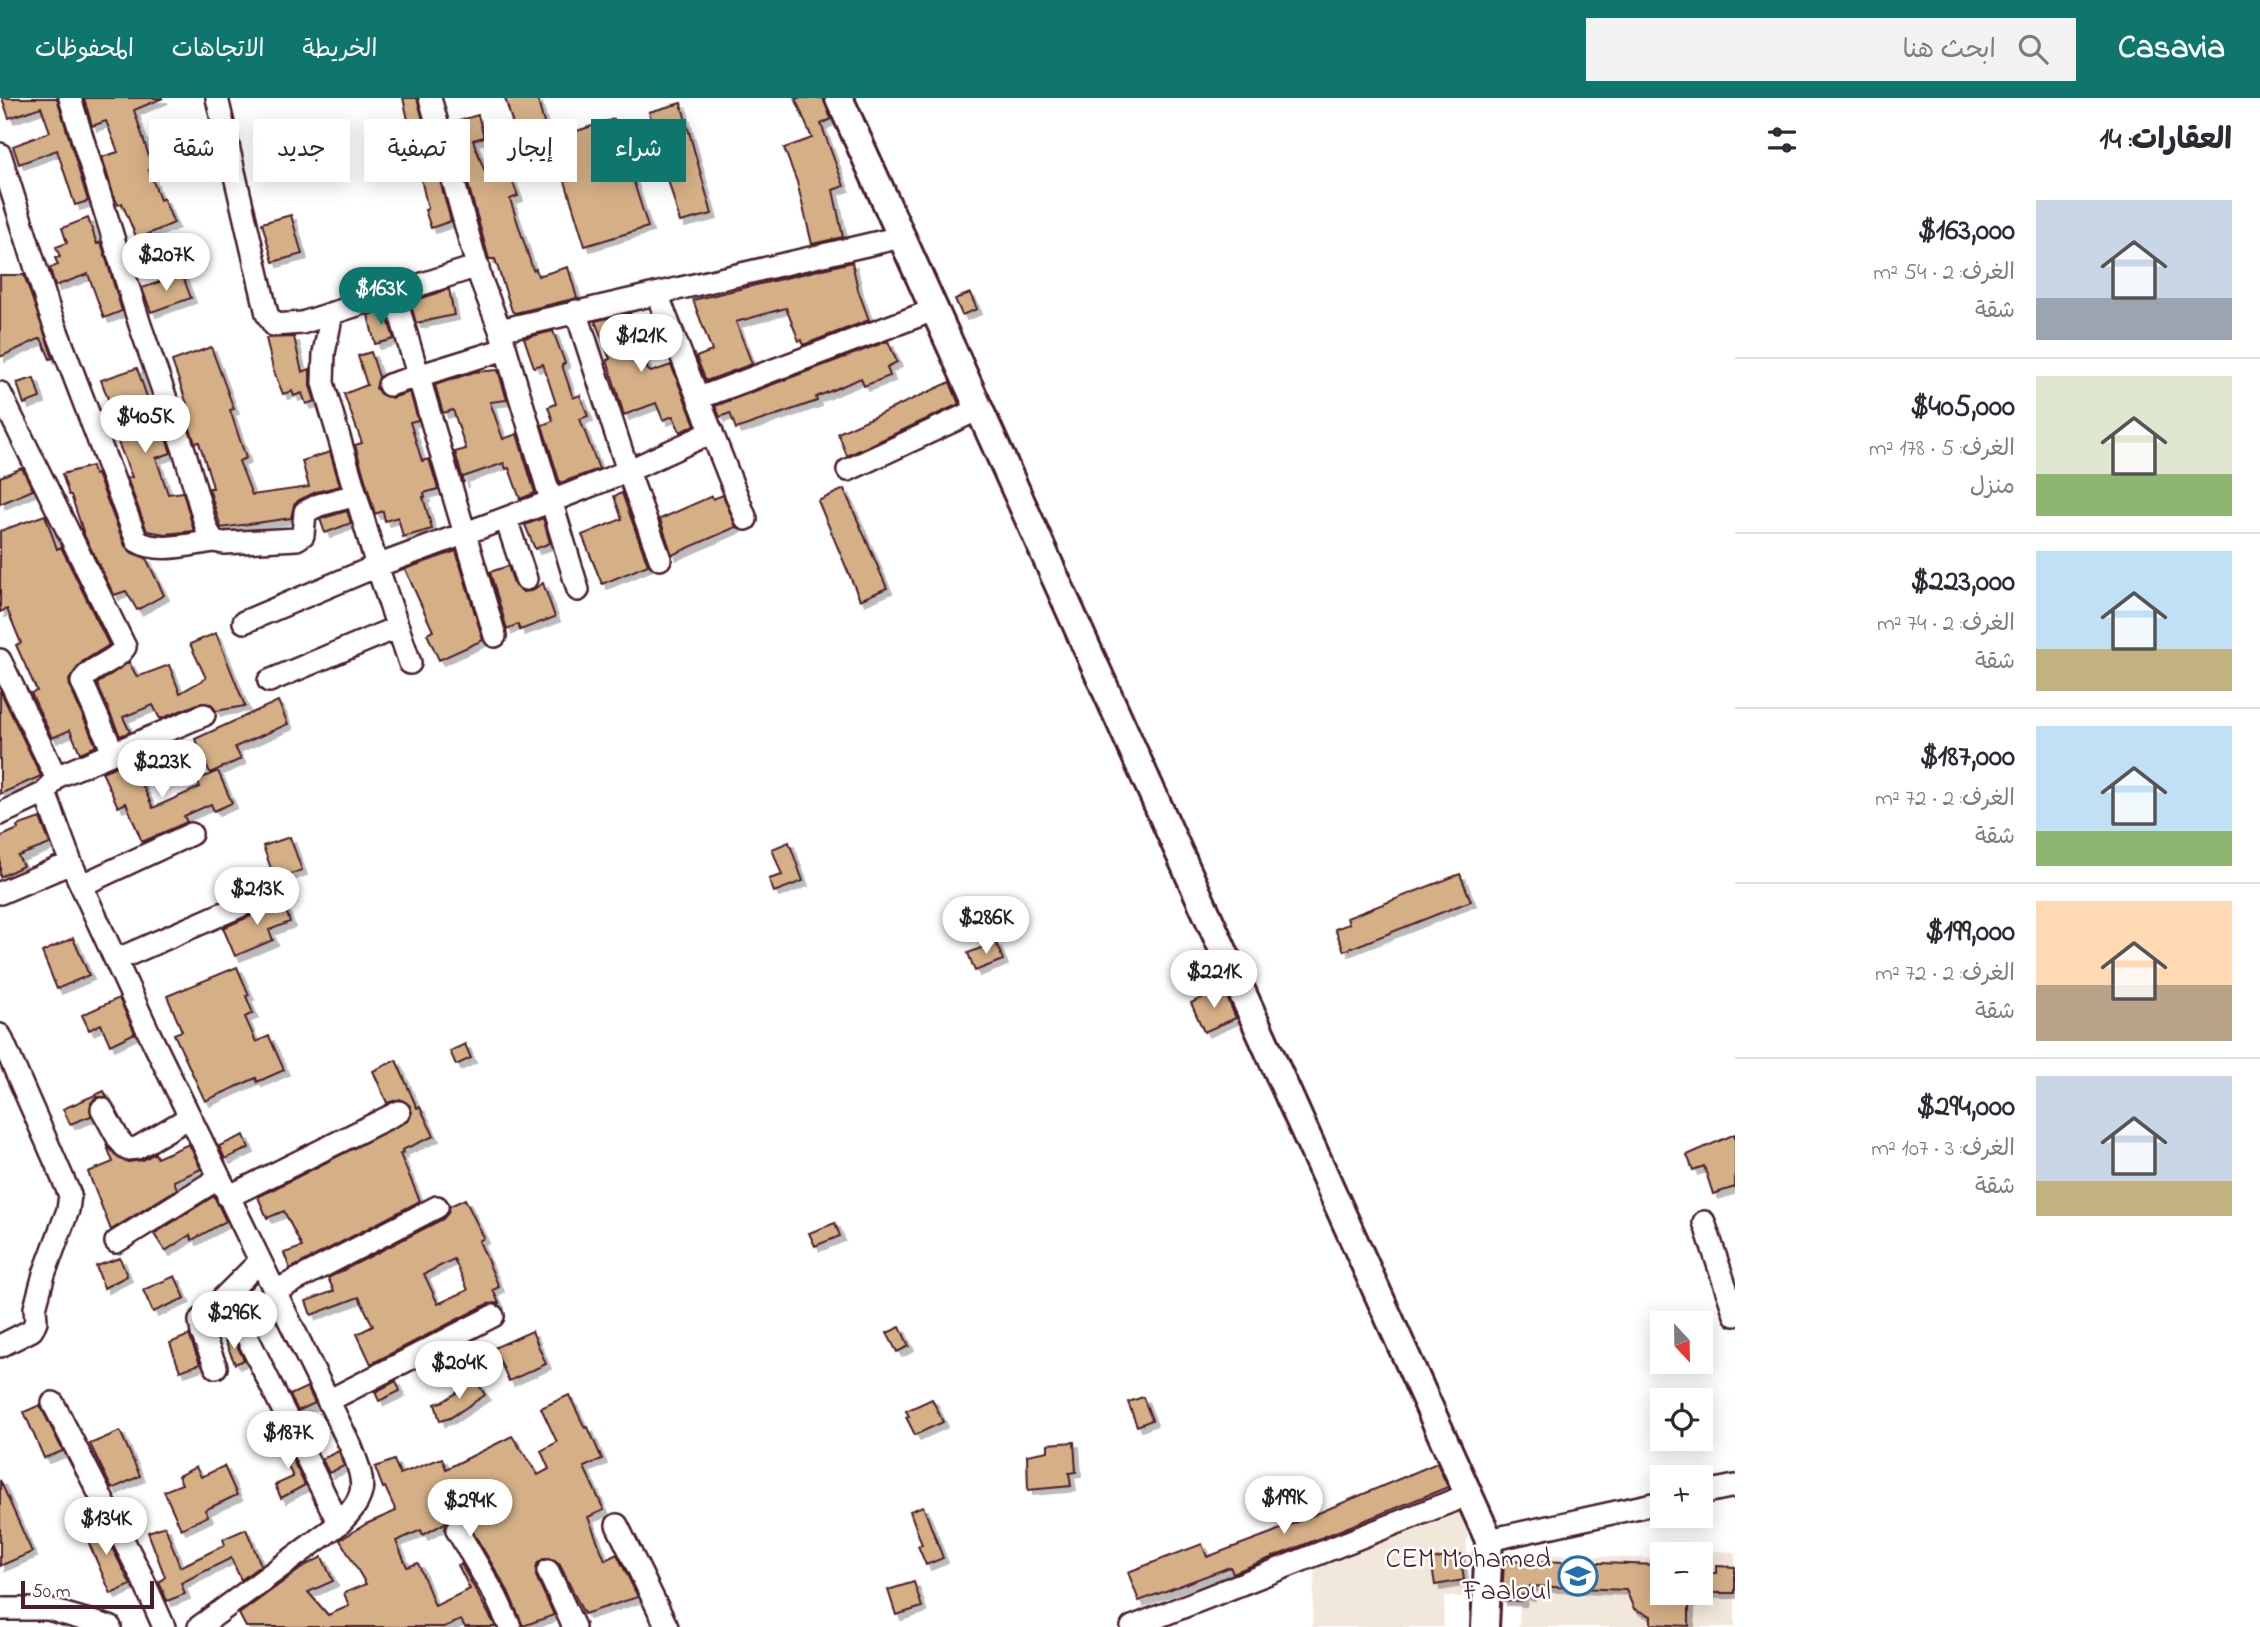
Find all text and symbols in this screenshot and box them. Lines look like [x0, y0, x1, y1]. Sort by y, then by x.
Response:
search box [1586, 18, 2076, 81]
text: Casavia [2118, 25, 2225, 73]
icon: search [2014, 30, 2052, 68]
text: ابحث هنا [1903, 32, 1996, 70]
text: المحفوظات [35, 33, 134, 68]
text: الاتجاهات [172, 33, 265, 68]
text: الخريطة [303, 33, 377, 68]
chip: شقة [149, 119, 239, 182]
chip: جديد [253, 119, 350, 182]
chip: تصفية [364, 119, 470, 182]
chip: إيجار [484, 119, 577, 182]
chip: شراء [591, 119, 686, 182]
text: العقارات: 14 [2100, 119, 2232, 163]
icon: filters [1763, 121, 1801, 159]
text: $163,000 [1918, 210, 2015, 254]
icon: home [2092, 228, 2176, 312]
pin: $207K [117, 234, 215, 293]
text: $207K [138, 239, 194, 272]
text: الغرف: 2 · 54 m² [1873, 257, 2015, 290]
pin: $163K [332, 268, 430, 327]
text: $163K [355, 273, 407, 306]
text: شقة [1975, 295, 2015, 328]
pin: $121K [592, 314, 690, 374]
text: $121K [615, 320, 667, 353]
text: $405,000 [1910, 386, 2015, 430]
pin: $405K [96, 396, 194, 455]
text: $405K [116, 401, 174, 434]
icon: home [2092, 404, 2176, 488]
text: الغرف: 5 · 178 m² [1869, 433, 2015, 466]
text: منزل [1970, 471, 2015, 504]
text: $223,000 [1911, 561, 2015, 605]
icon: home [2092, 579, 2176, 663]
text: الغرف: 2 · 74 m² [1877, 608, 2015, 641]
text: شقة [1975, 646, 2015, 679]
text: $187,000 [1920, 736, 2015, 780]
pin: $223K [113, 740, 211, 800]
text: $223K [133, 746, 191, 779]
icon: home [2092, 754, 2176, 838]
text: الغرف: 2 · 72 m² [1875, 783, 2015, 816]
text: شقة [1975, 821, 2015, 854]
pin: $213K [208, 868, 306, 927]
text: $213K [230, 873, 284, 906]
pin: $286K [937, 896, 1035, 956]
text: $286K [958, 902, 1014, 935]
text: $199,000 [1925, 911, 2015, 955]
icon: home [2092, 929, 2176, 1013]
pin: $221K [1165, 950, 1263, 1010]
text: $221K [1186, 956, 1242, 989]
text: الغرف: 2 · 72 m² [1875, 958, 2015, 991]
text: شقة [1975, 996, 2015, 1029]
text: $294,000 [1917, 1086, 2015, 1130]
icon: home [2092, 1104, 2176, 1188]
text: الغرف: 3 · 107 m² [1871, 1133, 2015, 1166]
text: شقة [1975, 1171, 2015, 1204]
pin: $296K [185, 1292, 283, 1351]
text: $296K [207, 1297, 261, 1330]
north arrow [1650, 1311, 1713, 1374]
map controls [1650, 1311, 1713, 1605]
pin: $204K [410, 1342, 508, 1401]
text: $204K [431, 1347, 487, 1380]
button: locate [1650, 1388, 1713, 1451]
pin: $187K [239, 1412, 337, 1471]
text: $187K [263, 1417, 313, 1450]
button: + [1650, 1465, 1713, 1528]
pin: $199K [1235, 1476, 1333, 1536]
pin: $294K [421, 1480, 519, 1539]
text: $199K [1261, 1482, 1307, 1515]
text: $294K [444, 1485, 496, 1518]
pin: $134K [57, 1498, 155, 1557]
text: $134K [80, 1503, 132, 1536]
place label: CEM Mohamed Faaloul [1386, 1540, 1551, 1613]
button: − [1650, 1542, 1713, 1605]
school or university icon: CEM Mohamed Faaloul [1557, 1555, 1599, 1597]
scale bar [21, 1578, 154, 1610]
text: 50 m [32, 1579, 71, 1606]

